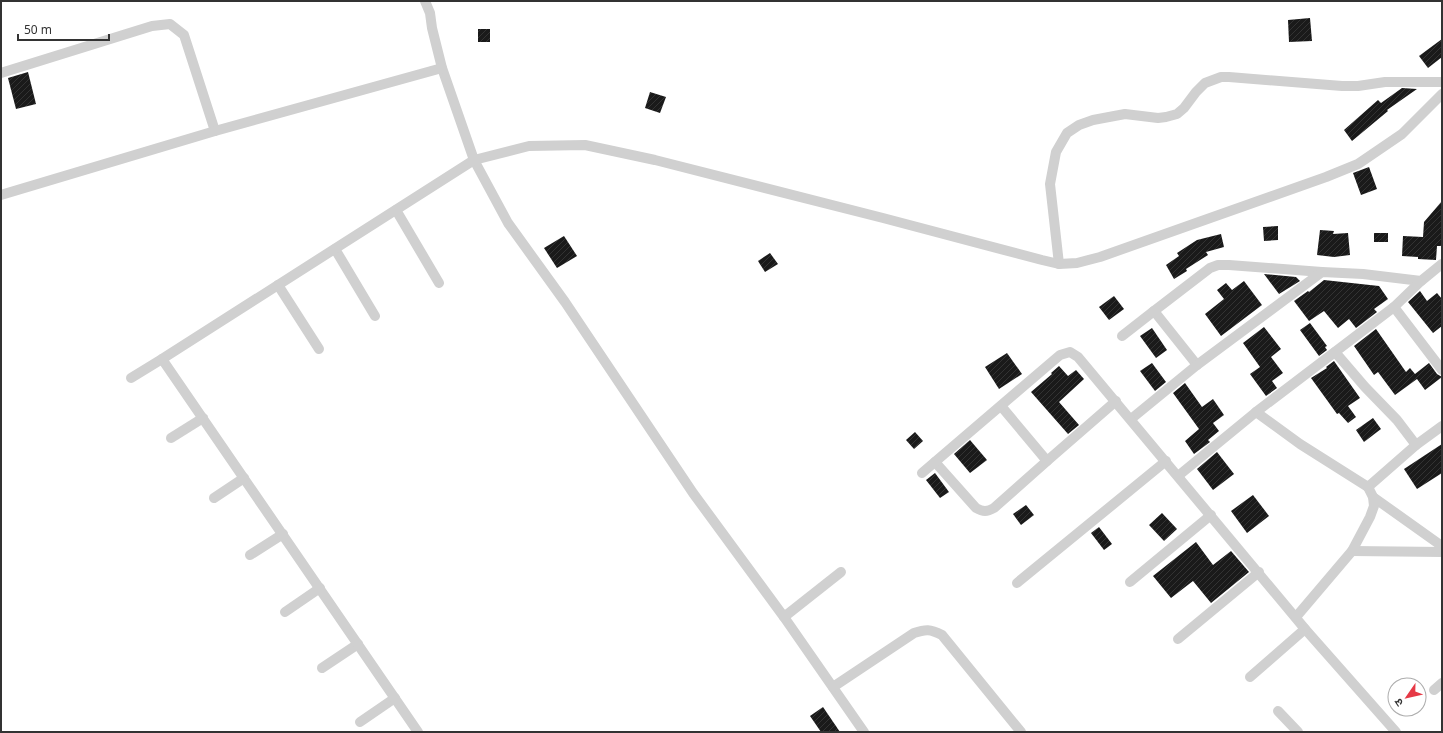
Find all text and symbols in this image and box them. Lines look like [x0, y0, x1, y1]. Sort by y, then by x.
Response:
scale bar [18, 16, 109, 42]
text: 50 m [24, 21, 52, 38]
north arrow [1387, 677, 1427, 717]
text: उ [1390, 696, 1406, 710]

